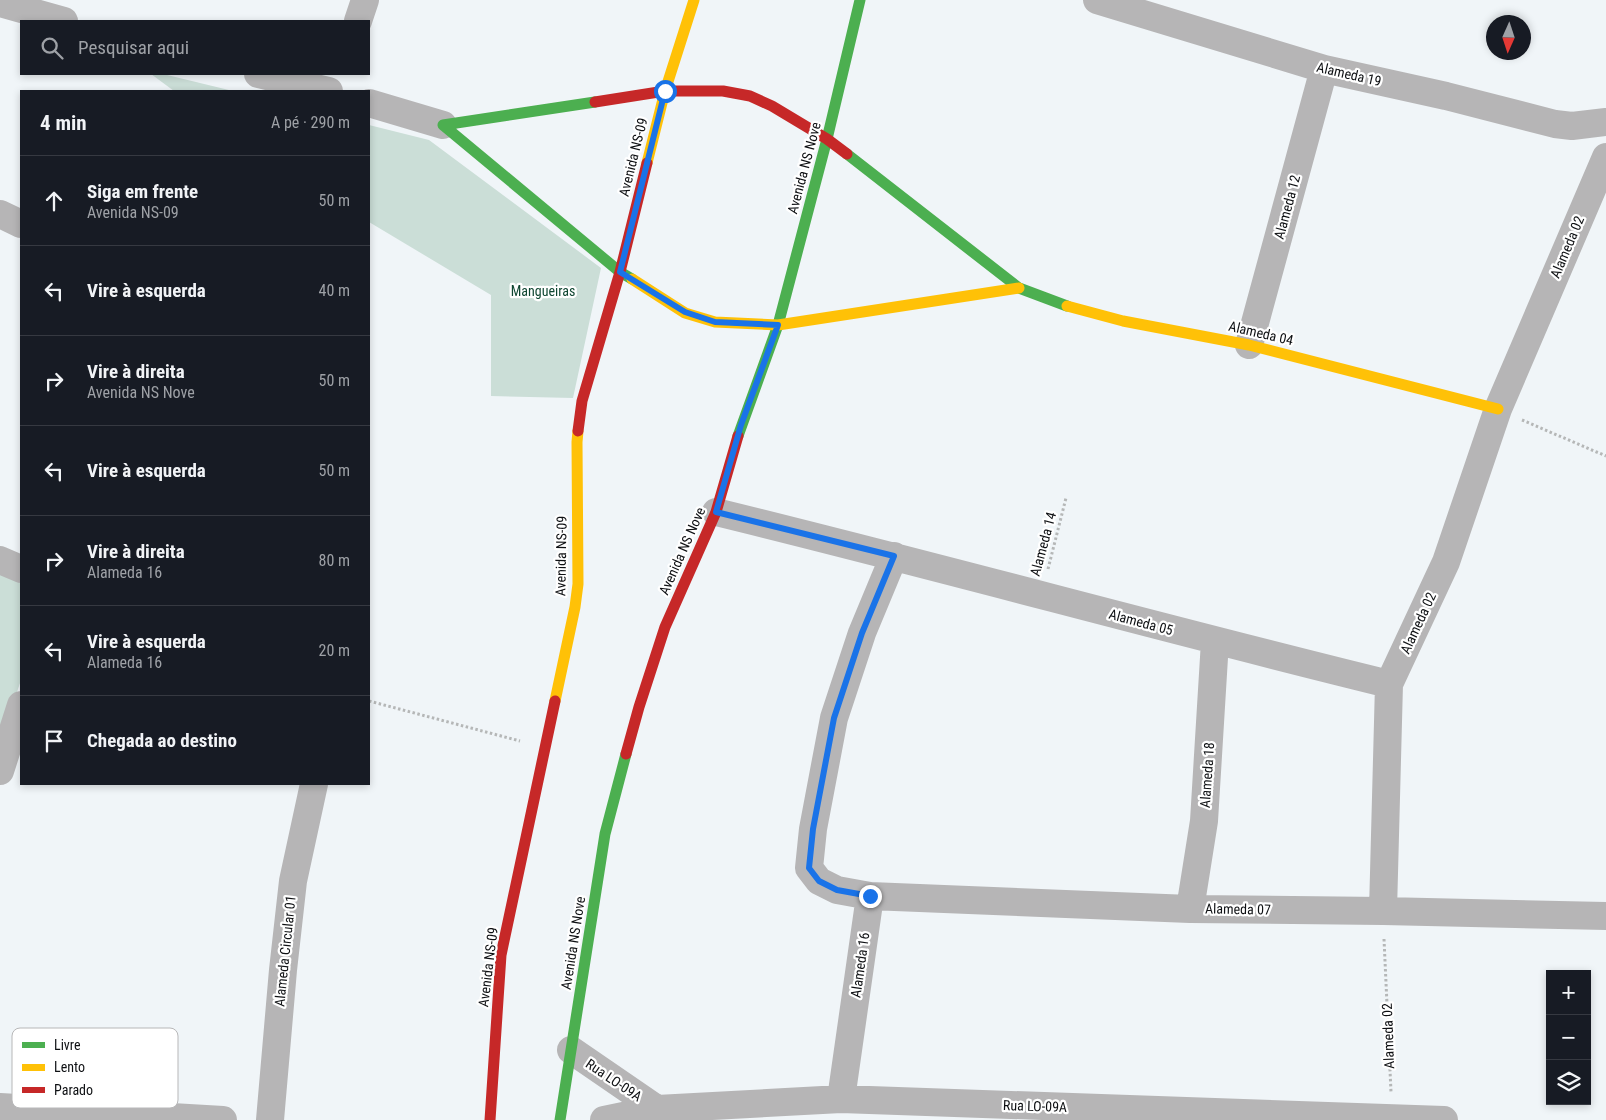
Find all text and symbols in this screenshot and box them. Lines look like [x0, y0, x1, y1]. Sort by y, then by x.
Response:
north arrow [1486, 15, 1531, 60]
search box [20, 20, 370, 75]
icon: search [38, 34, 66, 62]
text: Pesquisar aqui [78, 36, 189, 59]
street label: Alameda 19 [1315, 59, 1383, 89]
route start [654, 80, 677, 103]
text: 4 min [40, 111, 87, 135]
text: A pé · 290 m [271, 113, 350, 132]
street label: Avenida NS-09 [616, 116, 650, 198]
street label: Avenida NS Nove [784, 120, 824, 216]
street label: Alameda 12 [1271, 173, 1303, 241]
text: Siga em frente [87, 180, 198, 203]
icon: ahead [40, 187, 68, 215]
text: 50 m [318, 191, 350, 210]
text: Avenida NS-09 [87, 203, 179, 222]
street label: Alameda 02 [1547, 214, 1587, 280]
icon: left [40, 277, 68, 305]
text: Vire à esquerda [87, 279, 206, 302]
text: 40 m [318, 281, 350, 300]
park label: Mangueiras [511, 283, 575, 299]
street label: Alameda 04 [1227, 318, 1295, 348]
text: Vire à direita [87, 360, 185, 383]
icon: right [40, 367, 68, 395]
text: 50 m [318, 371, 350, 390]
text: Avenida NS Nove [87, 383, 195, 402]
icon: left [40, 457, 68, 485]
text: Vire à esquerda [87, 459, 206, 482]
text: 50 m [318, 461, 350, 480]
street label: Avenida NS Nove [656, 504, 709, 597]
street label: Alameda 14 [1027, 510, 1059, 578]
street label: Avenida NS-09 [552, 516, 570, 596]
text: Vire à direita [87, 540, 185, 563]
icon: right [40, 547, 68, 575]
text: 80 m [318, 551, 350, 570]
text: Alameda 16 [87, 563, 162, 582]
street label: Alameda 02 [1397, 590, 1439, 656]
street label: Alameda 05 [1107, 606, 1175, 638]
text: Vire à esquerda [87, 630, 206, 653]
icon: left [40, 637, 68, 665]
text: 20 m [318, 641, 350, 660]
text: Alameda 16 [87, 653, 162, 672]
icon: arrive [40, 727, 68, 755]
text: Chegada ao destino [87, 729, 237, 752]
street label: Alameda 18 [1197, 742, 1217, 808]
route end [859, 885, 882, 908]
street label: Alameda Circular 01 [271, 895, 299, 1007]
street label: Avenida NS Nove [558, 895, 588, 991]
street label: Alameda 07 [1205, 900, 1271, 918]
street label: Avenida NS-09 [475, 926, 501, 1008]
street label: Alameda 16 [847, 931, 873, 999]
map controls [1546, 970, 1591, 1105]
button: + [1546, 970, 1591, 1015]
street label: Alameda 02 [1379, 1003, 1397, 1069]
button: − [1546, 1015, 1591, 1060]
legend [12, 1028, 178, 1108]
text: Livre [54, 1037, 81, 1053]
street label: Rua LO-09A [583, 1055, 645, 1105]
text: Lento [54, 1059, 85, 1075]
button: layers [1546, 1060, 1591, 1105]
text: Parado [54, 1082, 93, 1098]
street label: Rua LO-09A [1003, 1097, 1067, 1115]

